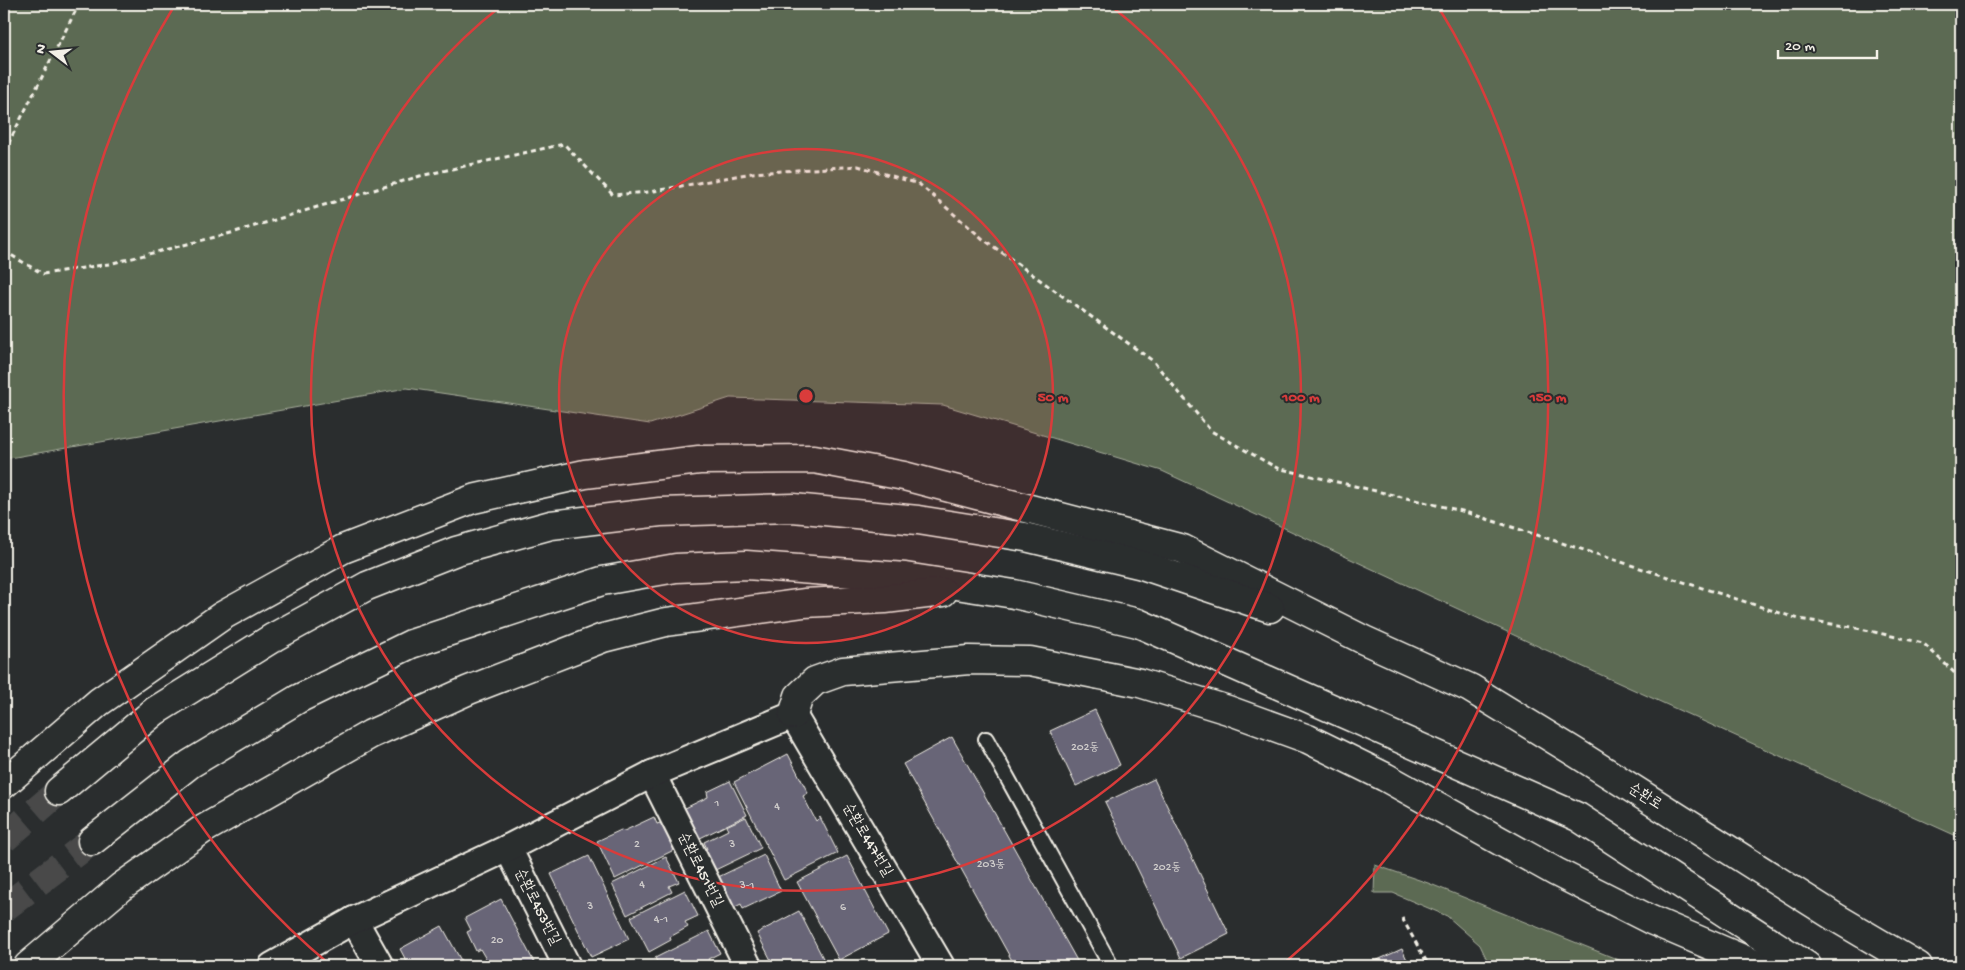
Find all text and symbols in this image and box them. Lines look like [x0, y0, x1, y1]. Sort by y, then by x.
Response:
north arrow [28, 28, 78, 78]
scale bar [1778, 28, 1876, 60]
text: 20 m [1785, 38, 1815, 56]
text: N [32, 42, 51, 56]
centre of rings [797, 387, 815, 405]
text: 50 m [1038, 389, 1069, 407]
text: 100 m [1281, 389, 1320, 407]
text: 150 m [1529, 389, 1567, 407]
house number: 202동 [1071, 741, 1099, 755]
street label: 순환로 [1625, 780, 1665, 814]
house number: 1 [714, 797, 720, 811]
house number: 4 [774, 800, 780, 814]
street label: 순환로447번길 [838, 800, 896, 880]
street label: 순환로451번길 [674, 830, 726, 910]
house number: 2 [634, 838, 640, 852]
house number: 3 [728, 838, 735, 852]
house number: 203동 [977, 858, 1005, 872]
house number: 202동 [1153, 861, 1181, 875]
street label: 순환로453번길 [510, 866, 564, 948]
house number: 4 [639, 878, 645, 892]
house number: 3-1 [739, 879, 755, 893]
house number: 3 [586, 900, 593, 914]
house number: 6 [840, 901, 847, 915]
house number: 4-1 [654, 913, 668, 927]
house number: 20 [491, 934, 504, 948]

